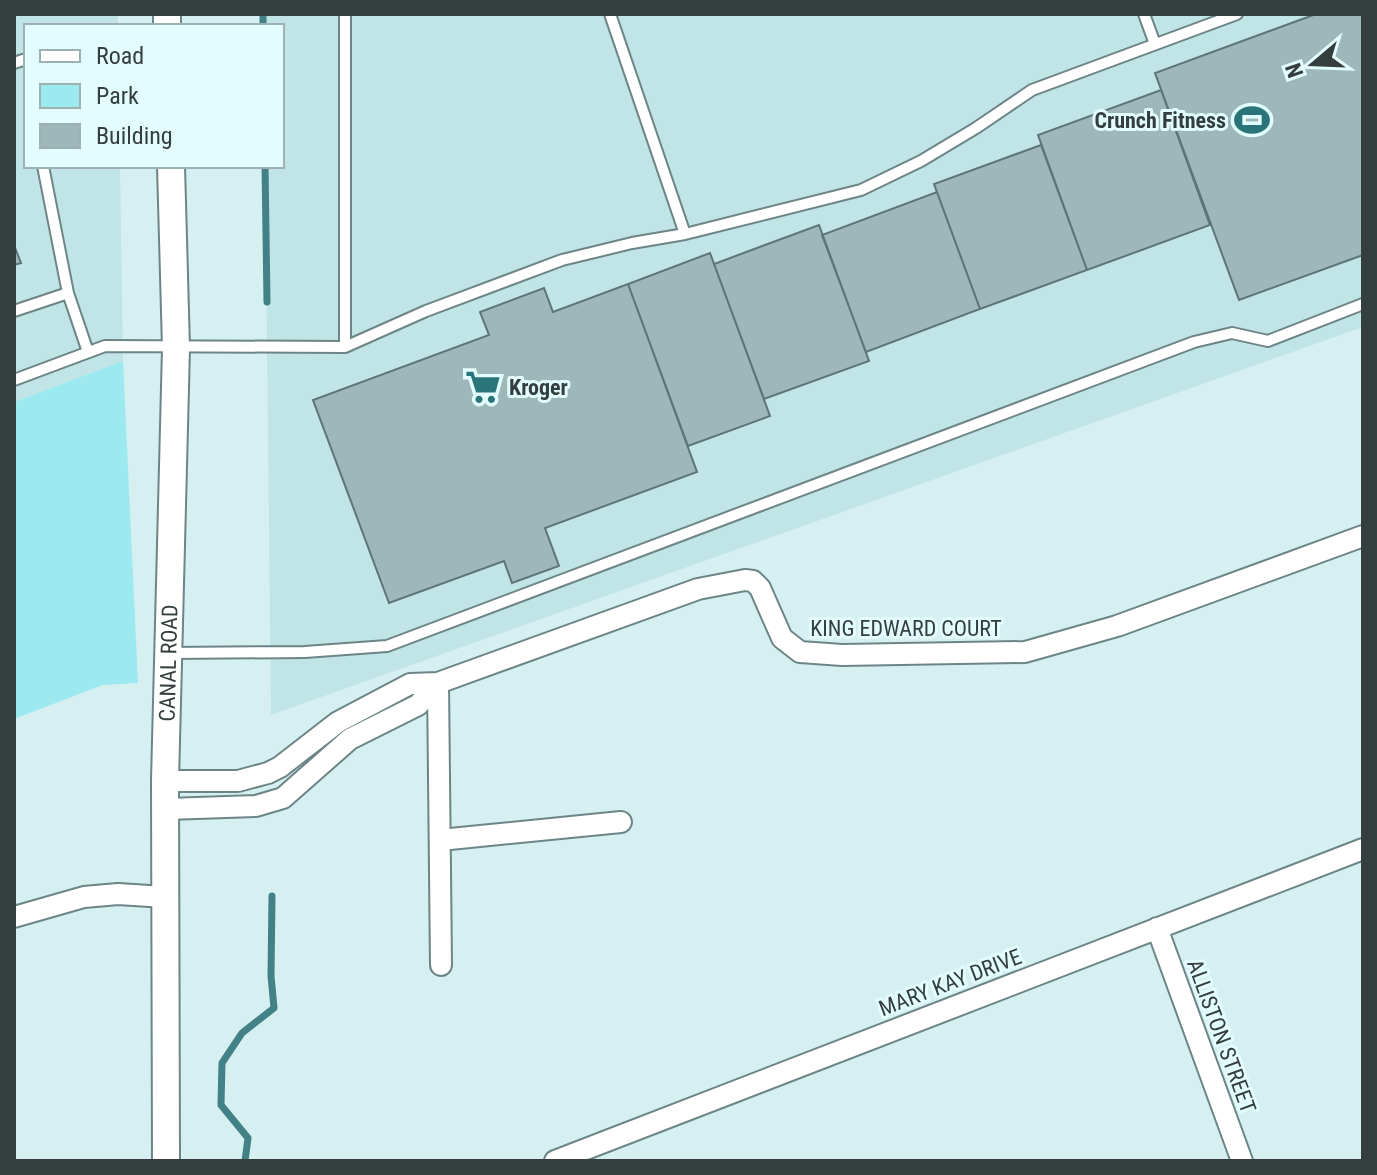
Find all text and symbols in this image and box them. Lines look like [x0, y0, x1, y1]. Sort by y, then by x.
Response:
legend [24, 24, 284, 168]
north arrow [1273, 24, 1353, 104]
text: Road [96, 42, 144, 70]
text: N [1281, 60, 1309, 81]
text: Park [96, 82, 139, 110]
sports icon: Crunch Fitness [1233, 101, 1271, 139]
place label: Crunch Fitness [1094, 108, 1226, 133]
text: Building [96, 122, 173, 150]
supermarket icon: Kroger [464, 368, 502, 406]
place label: Kroger [509, 375, 568, 400]
street label: CANAL ROAD [155, 604, 182, 722]
street label: KING EDWARD COURT [810, 616, 1002, 641]
street label: MARY KAY DRIVE [875, 944, 1025, 1021]
street label: ALLISTON STREET [1182, 956, 1261, 1116]

